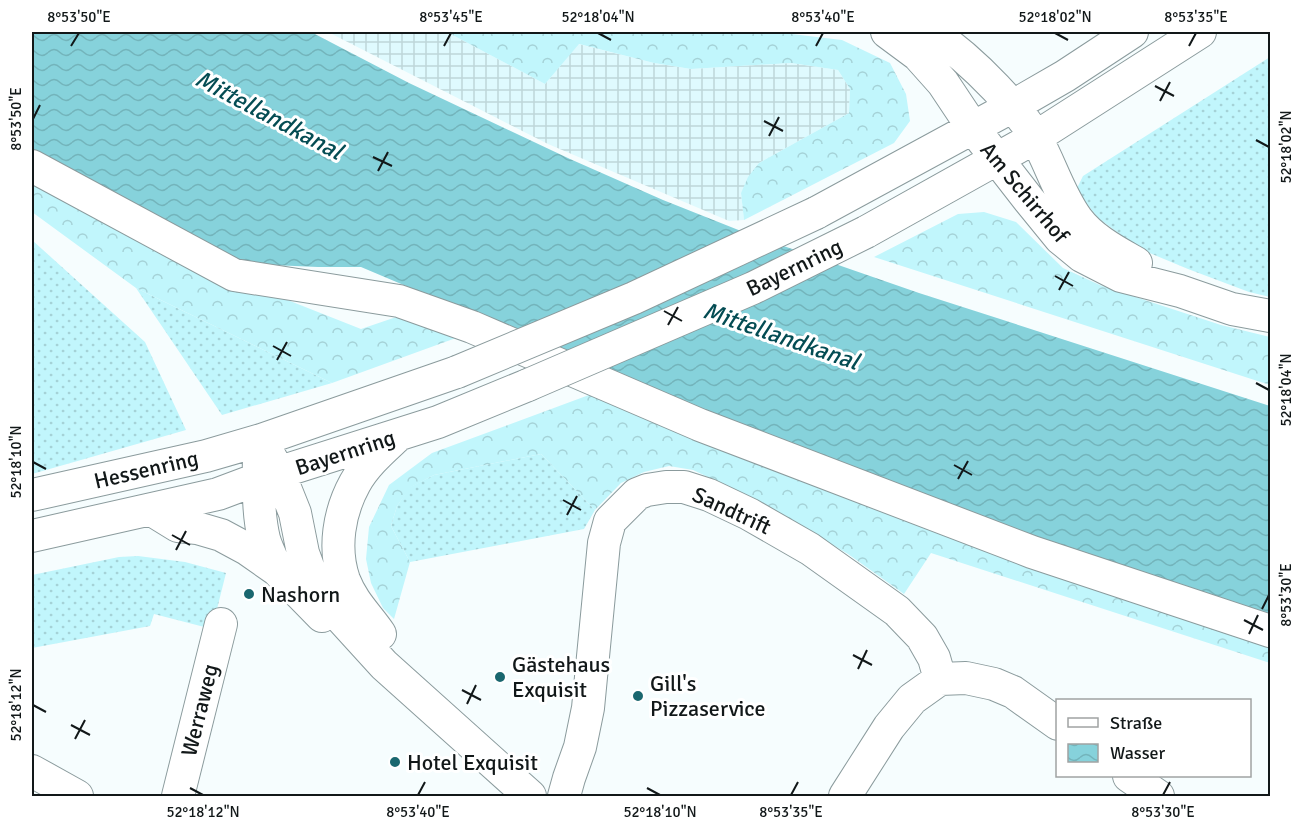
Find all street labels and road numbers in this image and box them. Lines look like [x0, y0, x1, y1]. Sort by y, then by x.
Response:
street label: Am Schirrhof [975, 136, 1076, 249]
street label: Bayernring [742, 233, 847, 302]
street label: Bayernring [292, 424, 398, 481]
street label: Hessenring [91, 444, 201, 495]
street label: Sandtrift [688, 481, 775, 540]
street label: Werraweg [175, 661, 224, 759]

